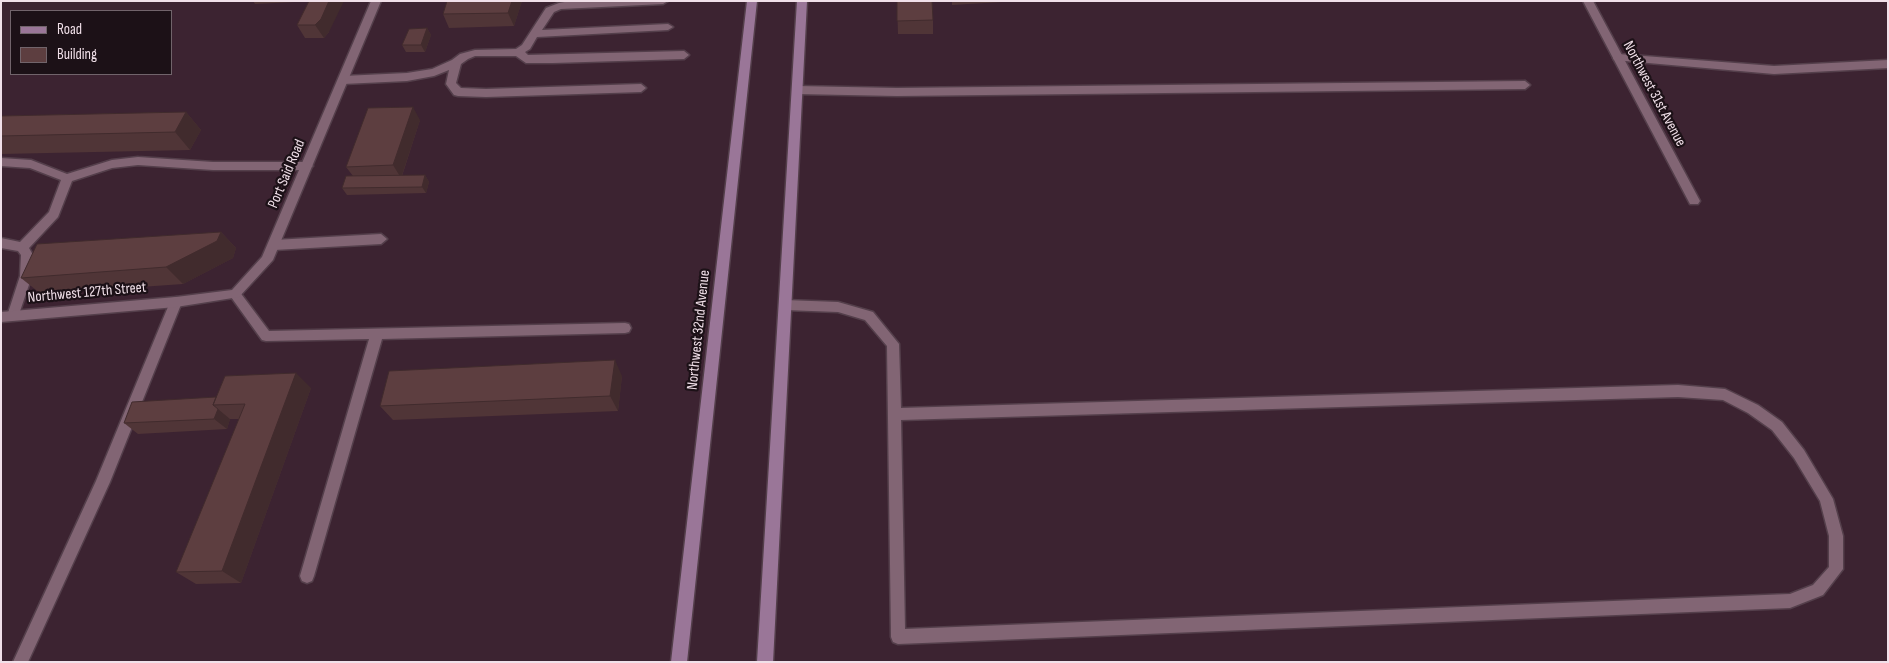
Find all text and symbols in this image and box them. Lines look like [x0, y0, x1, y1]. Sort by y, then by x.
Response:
legend [10, 10, 172, 75]
text: Road [57, 20, 82, 39]
street label: Northwest 31st Avenue [1619, 38, 1689, 150]
text: Building [57, 45, 97, 64]
street label: Port Said Road [265, 137, 309, 211]
street label: Northwest 32nd Avenue [684, 269, 714, 391]
street label: Northwest 127th Street [27, 279, 147, 307]

